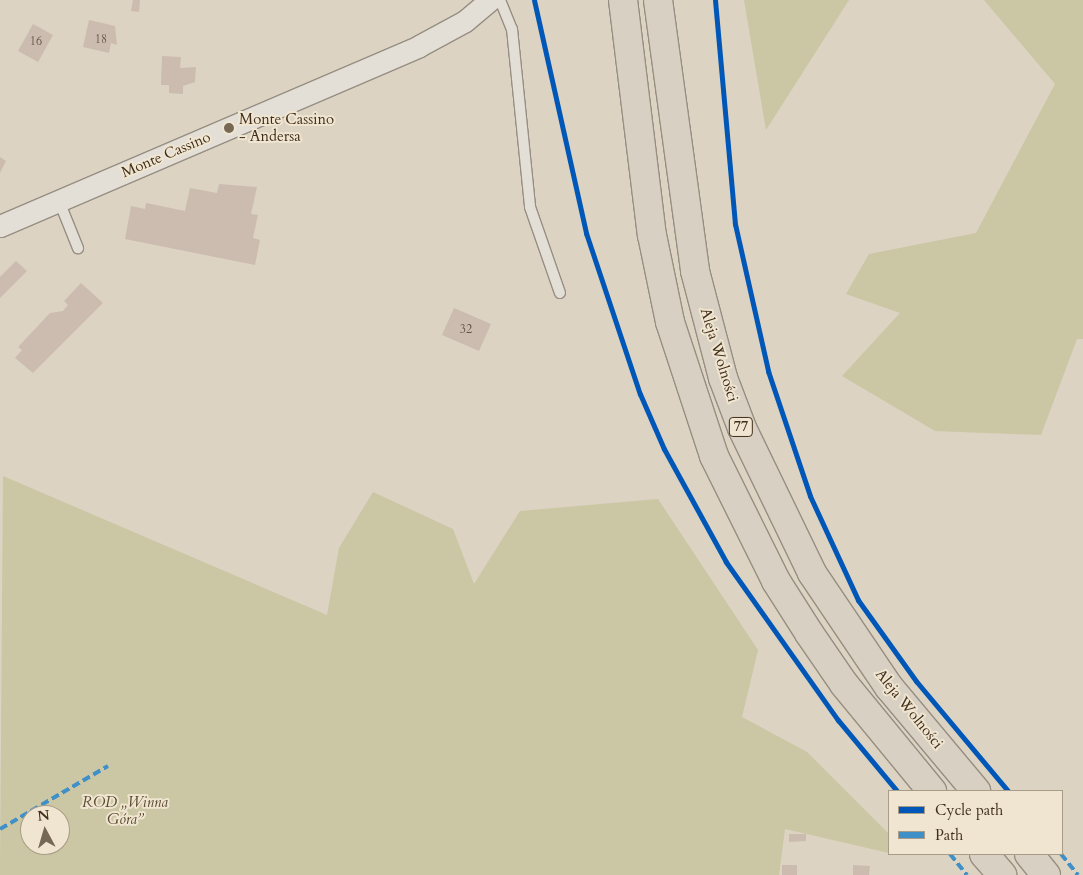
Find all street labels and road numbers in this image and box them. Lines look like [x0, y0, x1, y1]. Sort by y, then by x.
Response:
street label: Monte Cassino [119, 128, 213, 182]
street label: Aleja Wolności [696, 306, 742, 404]
road number: 77 [728, 416, 754, 438]
street label: Aleja Wolności [871, 666, 947, 752]

